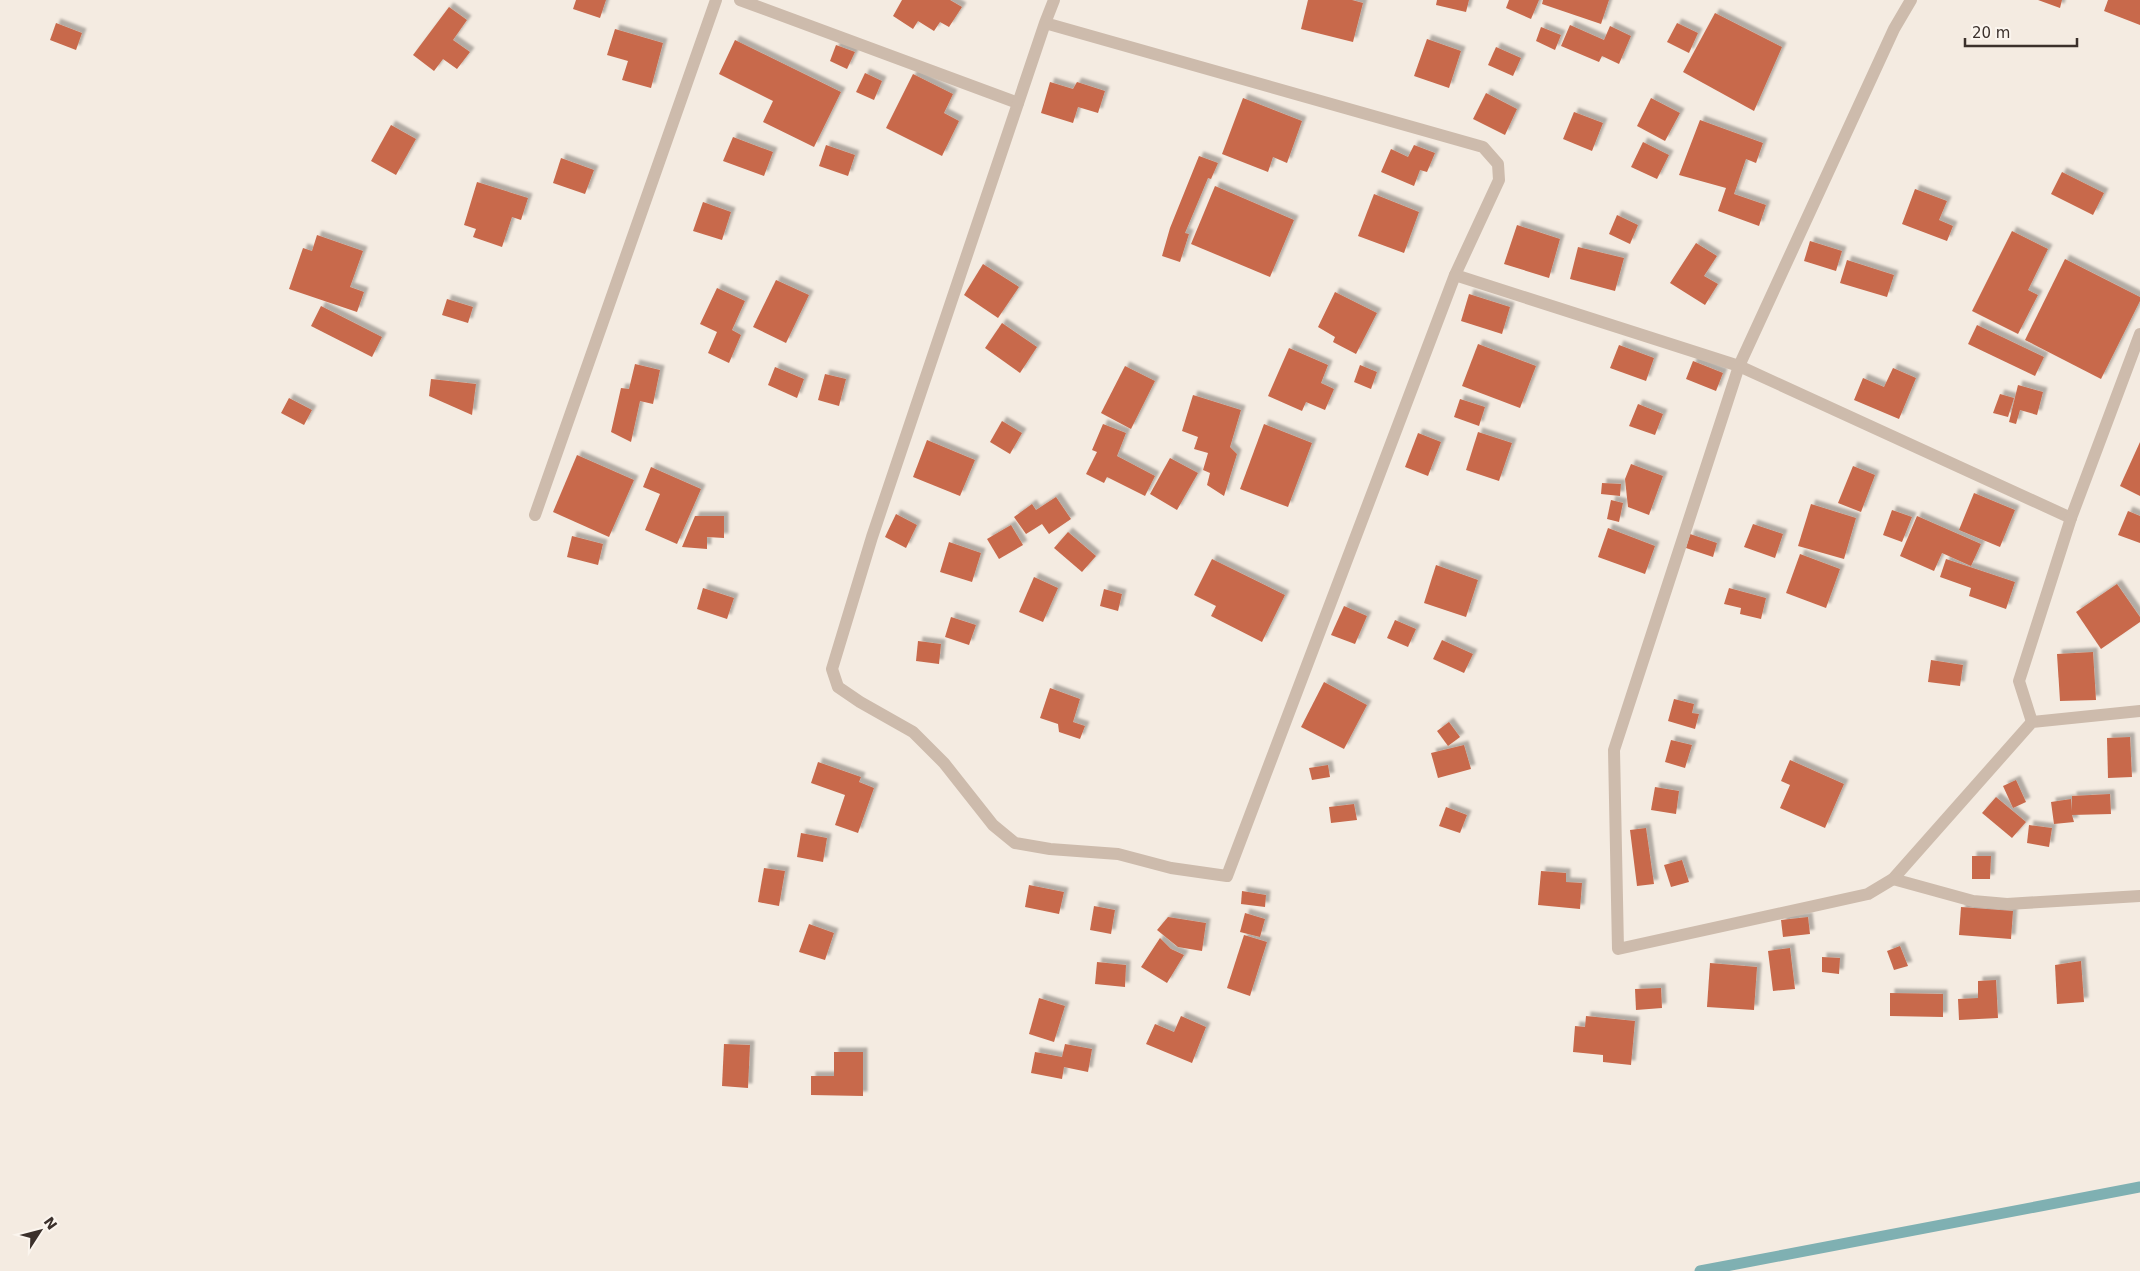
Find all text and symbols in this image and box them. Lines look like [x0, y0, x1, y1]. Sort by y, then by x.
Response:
scale bar [1965, 15, 2078, 47]
text: 20 m [1972, 24, 2010, 42]
north arrow [15, 1206, 65, 1256]
text: N [41, 1214, 60, 1233]

